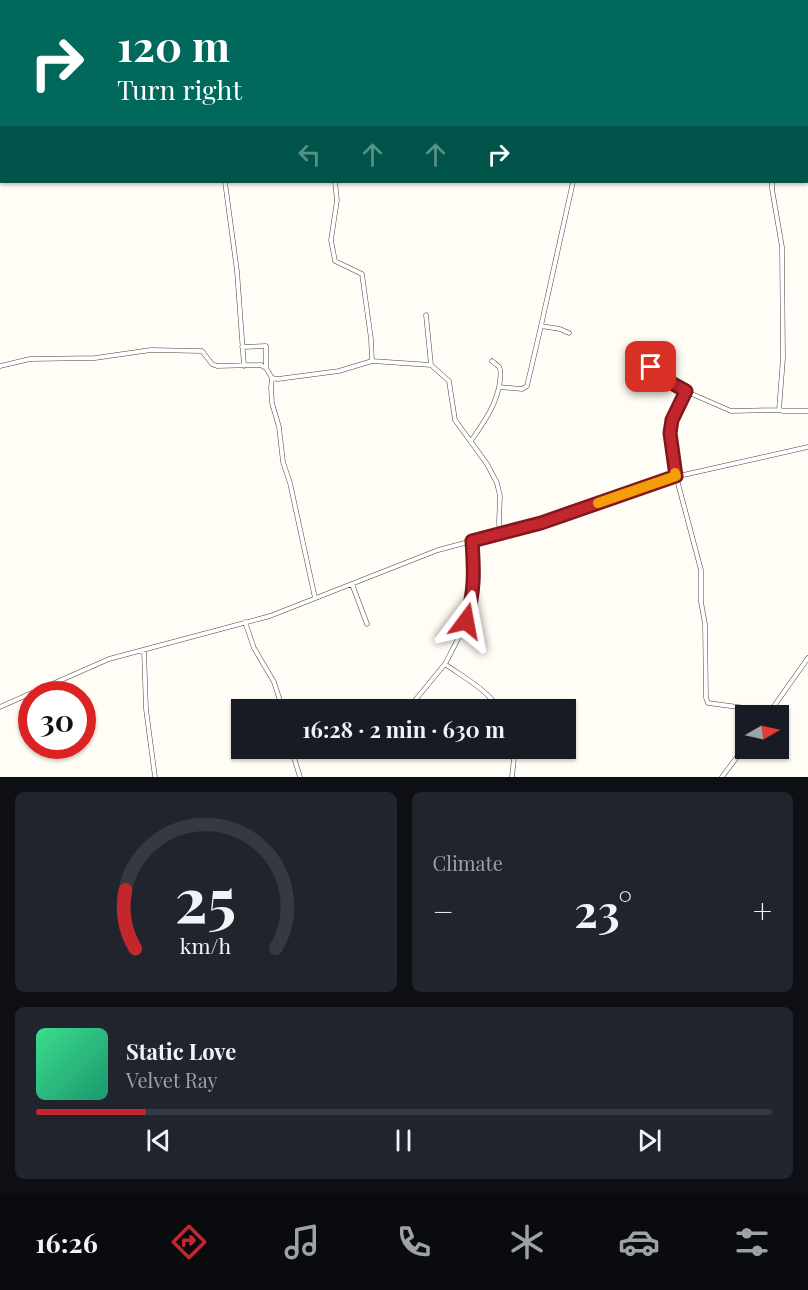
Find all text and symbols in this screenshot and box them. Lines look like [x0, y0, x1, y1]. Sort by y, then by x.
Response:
text: 120 m [117, 17, 230, 73]
icon: right [18, 24, 96, 102]
text: Turn right [117, 71, 242, 107]
icon: left [293, 138, 326, 171]
icon: ahead [356, 138, 389, 171]
icon: ahead [419, 138, 452, 171]
icon: right [482, 138, 515, 171]
pin [625, 341, 676, 392]
icon: arrive [634, 350, 667, 383]
position arrow [434, 589, 498, 653]
speed limit sign: 30 [18, 681, 96, 759]
north arrow [735, 705, 789, 759]
map controls [735, 705, 789, 759]
text: 16:28 · 2 min · 630 m [302, 714, 505, 744]
text: Climate [433, 849, 503, 876]
text: 25 [175, 855, 236, 939]
text: 23° [574, 879, 632, 939]
text: − [433, 888, 454, 932]
text: + [753, 888, 772, 932]
text: km/h [180, 931, 232, 959]
text: Static Love [126, 1036, 236, 1066]
text: Velvet Ray [126, 1066, 218, 1093]
icon: previous [142, 1124, 175, 1157]
icon: pause [387, 1124, 420, 1157]
icon: next [633, 1124, 666, 1157]
icon: directions [168, 1221, 210, 1263]
icon: music [281, 1221, 323, 1263]
icon: phone [393, 1221, 435, 1263]
icon: climate [506, 1221, 548, 1263]
icon: car [618, 1221, 660, 1263]
icon: filters [731, 1221, 773, 1263]
text: 16:26 [35, 1224, 98, 1260]

